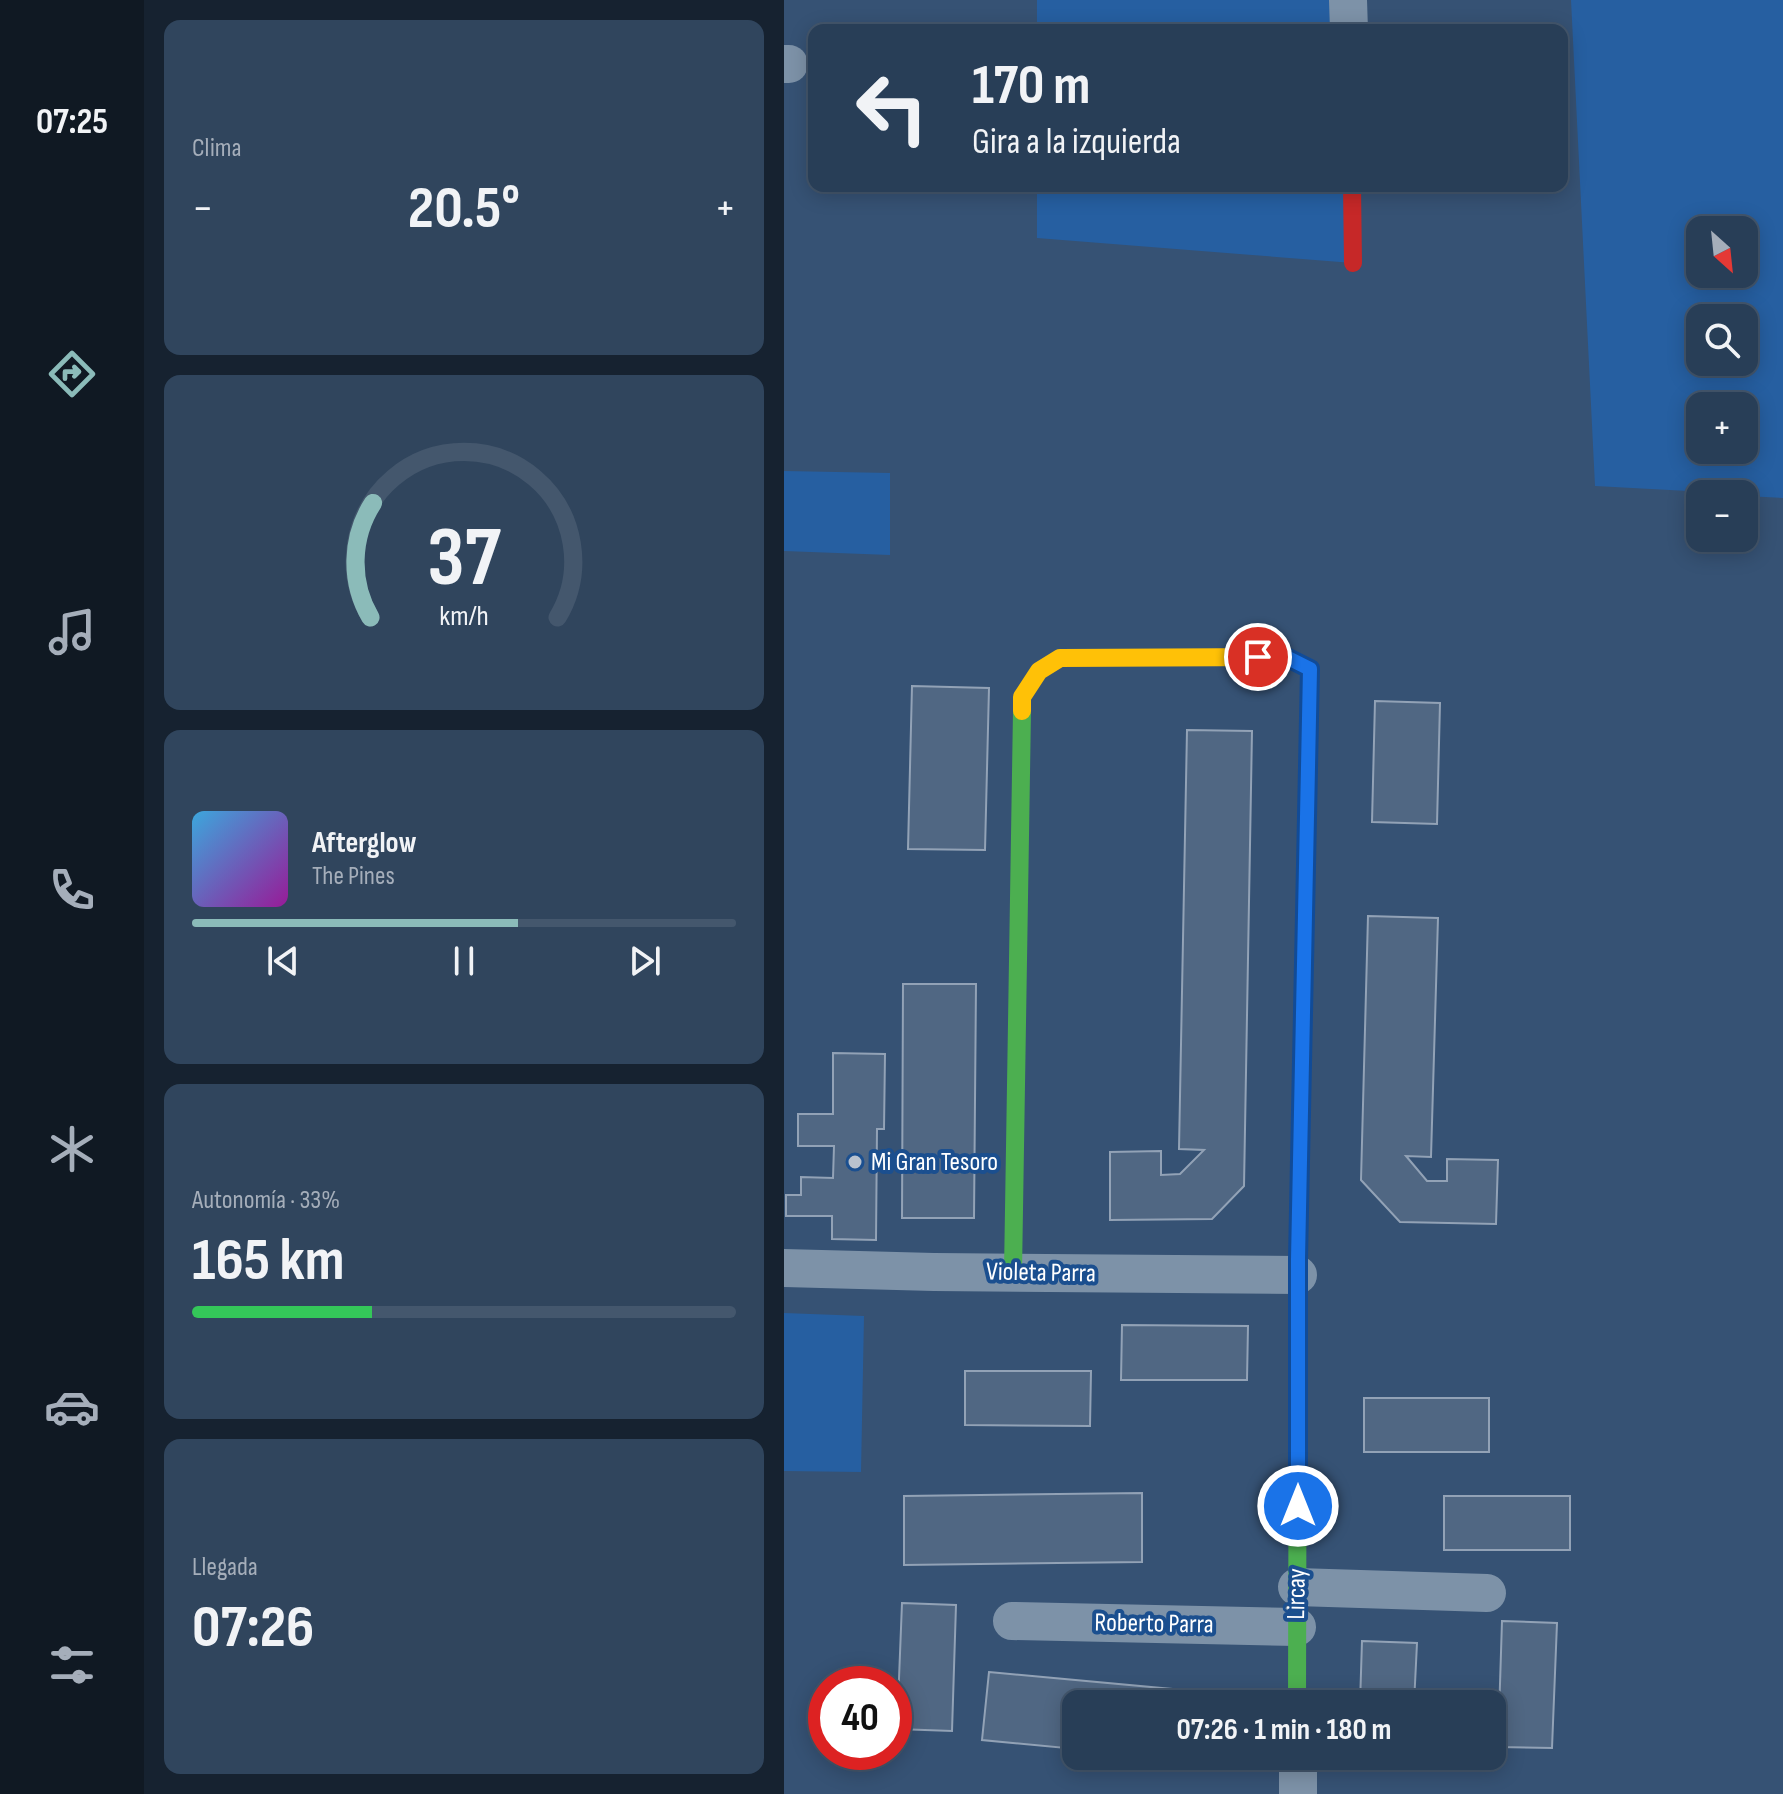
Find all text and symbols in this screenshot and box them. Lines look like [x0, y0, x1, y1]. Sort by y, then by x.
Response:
text: 170 m [972, 53, 1090, 120]
icon: left [840, 56, 944, 160]
text: 07:25 [36, 101, 108, 144]
text: Gira a la izquierda [972, 121, 1181, 164]
text: Clima [192, 133, 242, 164]
text: 20.5° [408, 173, 520, 245]
text: − [192, 182, 214, 235]
text: + [714, 182, 736, 235]
north arrow [1686, 216, 1758, 288]
map controls [1686, 216, 1758, 552]
button: search [1686, 304, 1758, 376]
icon: directions [44, 346, 100, 402]
button: + [1686, 392, 1758, 464]
button: − [1686, 480, 1758, 552]
text: 37 [427, 509, 501, 609]
text: km/h [439, 599, 489, 634]
icon: music [44, 604, 100, 660]
pin [1224, 623, 1292, 691]
icon: arrive [1236, 635, 1280, 679]
text: Afterglow [312, 825, 417, 861]
text: The Pines [312, 861, 395, 892]
icon: phone [44, 862, 100, 918]
icon: previous [261, 939, 305, 983]
icon: pause [442, 939, 486, 983]
icon: next [623, 939, 667, 983]
icon: climate [44, 1121, 100, 1177]
place label: Mi Gran Tesoro [871, 1147, 998, 1178]
marker: Mi Gran Tesoro [846, 1153, 864, 1171]
text: Autonomía · 33% [192, 1185, 340, 1216]
text: 165 km [192, 1225, 345, 1297]
street label: Violeta Parra [986, 1257, 1096, 1289]
icon: car [44, 1379, 100, 1435]
position arrow [1256, 1464, 1340, 1548]
text: Llegada [192, 1552, 258, 1583]
street label: Lircay [1281, 1568, 1313, 1620]
text: 07:26 [192, 1592, 314, 1664]
street label: Roberto Parra [1094, 1607, 1214, 1641]
icon: filters [44, 1637, 100, 1693]
speed limit sign: 40 [808, 1666, 912, 1770]
text: 07:26 · 1 min · 180 m [1177, 1712, 1391, 1748]

